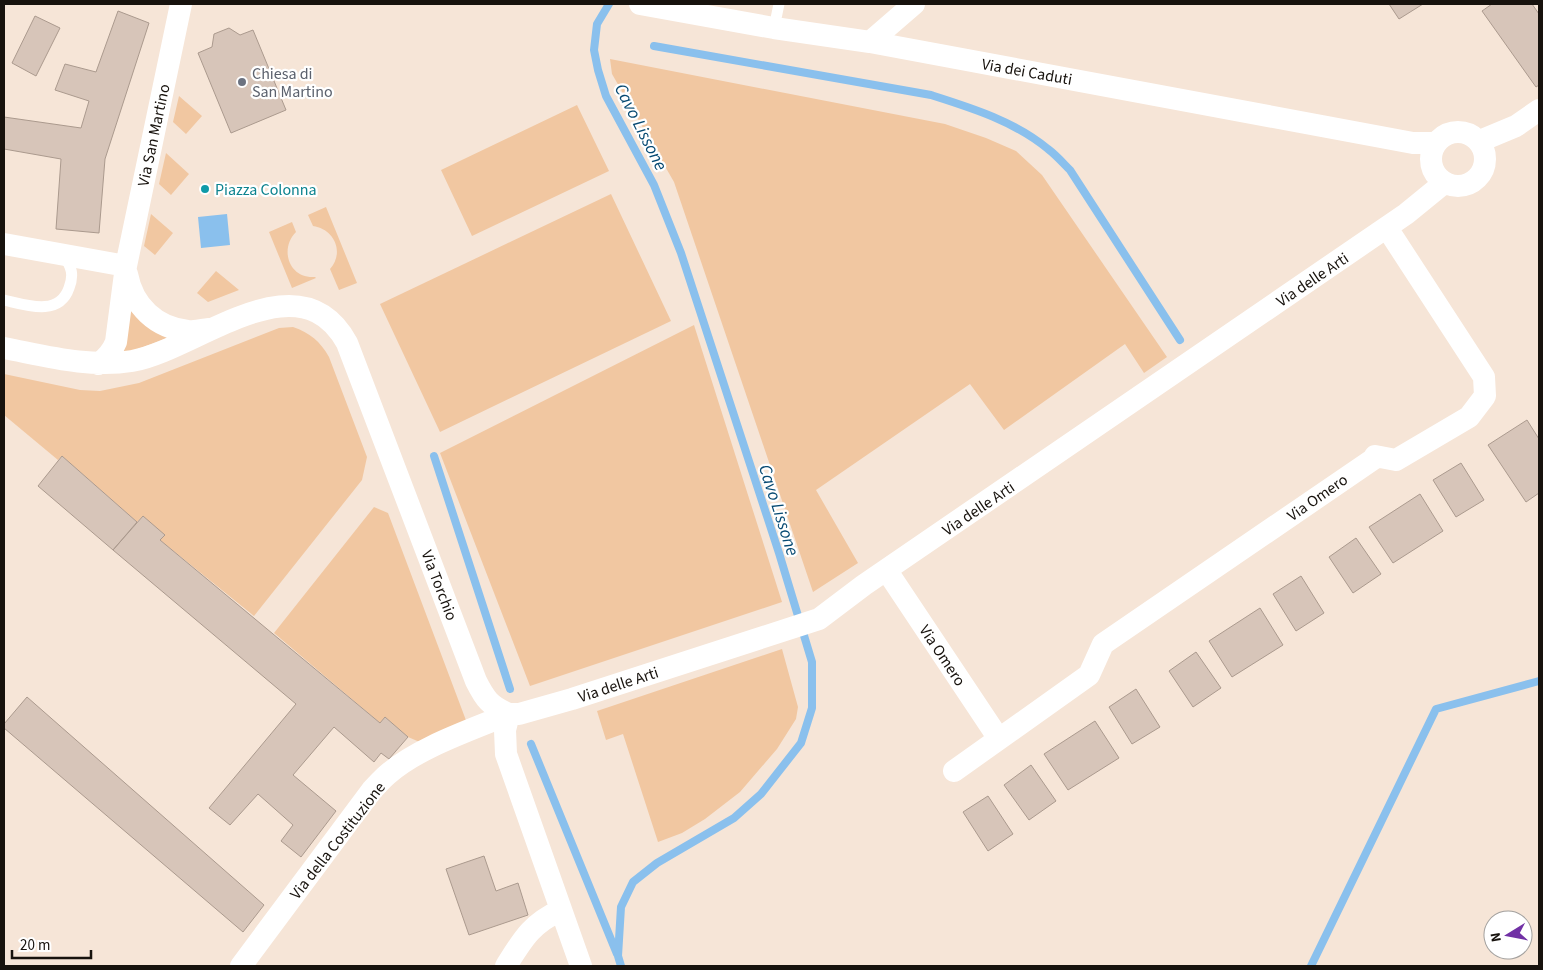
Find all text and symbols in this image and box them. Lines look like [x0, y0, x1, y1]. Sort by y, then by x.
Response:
street label: Via dei Caduti [980, 53, 1074, 91]
place label: Chiesa di San Martino [252, 63, 333, 103]
marker: Chiesa di San Martino [236, 76, 248, 88]
water label: Cavo Lissone [608, 79, 673, 175]
street label: Via San Martino [132, 82, 176, 188]
place label: Piazza Colonna [215, 179, 317, 201]
marker: Piazza Colonna [199, 183, 211, 195]
street label: Via delle Arti [1272, 247, 1353, 312]
water label: Cavo Lissone [752, 461, 805, 559]
street label: Via Omero [1283, 469, 1352, 527]
street label: Via delle Arti [938, 476, 1019, 541]
street label: Via Torchio [416, 547, 463, 624]
street label: Via Omero [914, 621, 971, 690]
street label: Via delle Arti [575, 662, 661, 708]
street label: Via della Costituzione [285, 777, 391, 904]
north arrow [1483, 910, 1533, 960]
scale bar [12, 928, 91, 960]
text: N [1486, 931, 1507, 943]
text: 20 m [20, 935, 50, 956]

